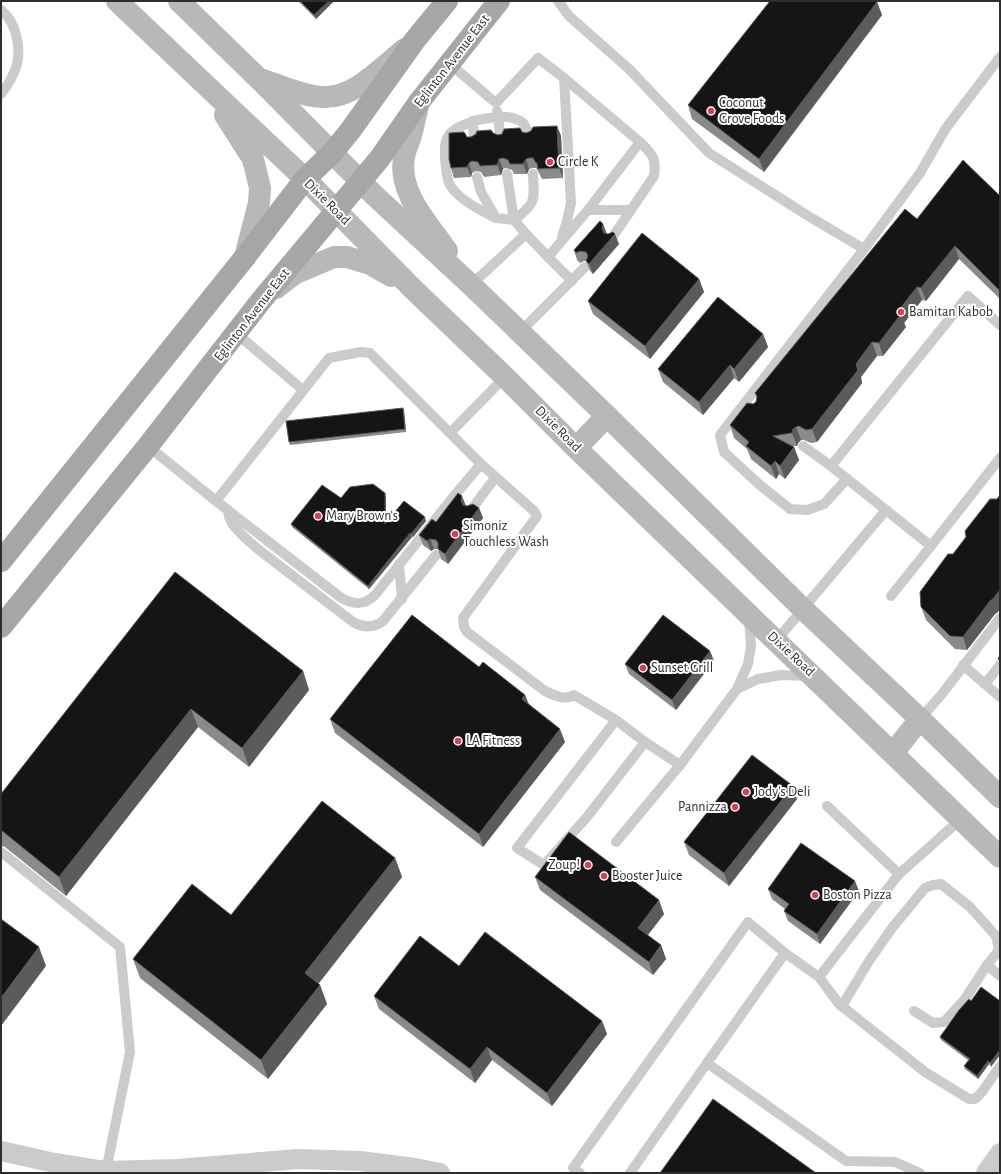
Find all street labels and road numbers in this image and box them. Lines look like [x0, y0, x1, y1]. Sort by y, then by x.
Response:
street label: Eglinton Avenue East [412, 12, 493, 110]
street label: Dixie Road [301, 176, 353, 228]
street label: Eglinton Avenue East [212, 266, 293, 364]
street label: Dixie Road [532, 403, 584, 455]
street label: Dixie Road [765, 629, 817, 679]

